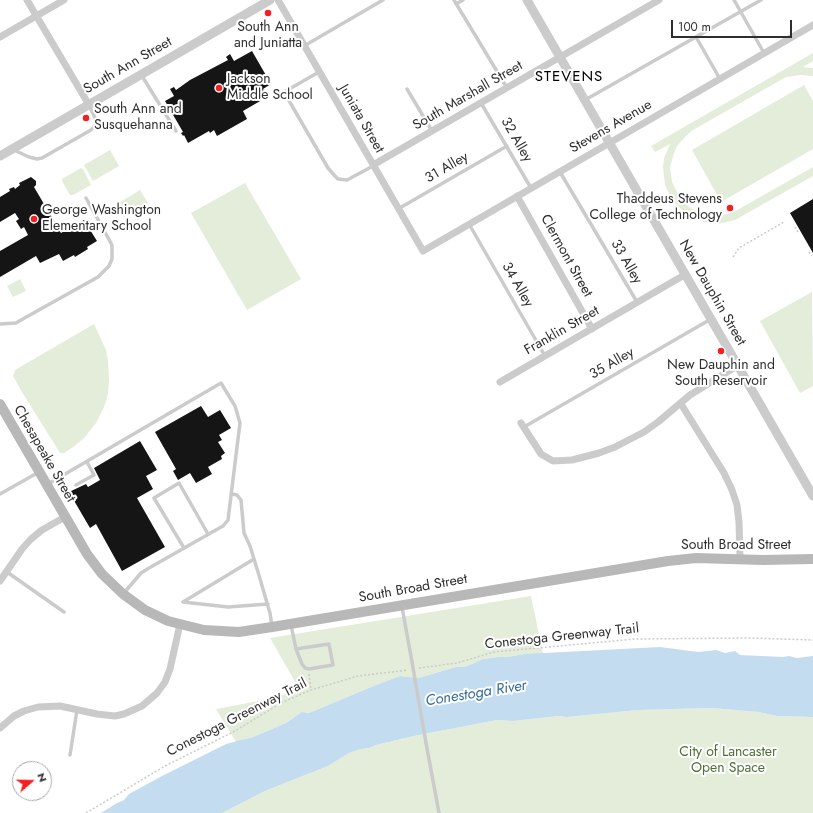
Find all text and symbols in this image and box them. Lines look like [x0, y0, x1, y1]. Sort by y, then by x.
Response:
marker: South Ann and Juniatta [263, 8, 273, 18]
scale bar [673, 12, 794, 38]
text: 100 m [678, 18, 711, 36]
place label: South Ann and Juniatta [234, 20, 302, 52]
street label: South Ann Street [81, 34, 175, 98]
street label: South Marshall Street [410, 58, 526, 134]
district label: STEVENS [535, 68, 603, 86]
place label: Jackson Middle School [227, 72, 313, 104]
street label: Juniata Street [335, 82, 387, 156]
marker: Jackson Middle School [214, 83, 224, 93]
street label: Stevens Avenue [567, 97, 655, 157]
place label: South Ann and Susquehanna [94, 102, 182, 134]
marker: South Ann and Susquehanna [81, 113, 91, 123]
street label: 32 Alley [497, 115, 535, 165]
street label: 31 Alley [422, 149, 472, 187]
place label: Thaddeus Stevens College of Technology [590, 192, 722, 224]
place label: George Washington Elementary School [42, 203, 161, 236]
marker: Thaddeus Stevens College of Technology [725, 203, 735, 213]
street label: Clermont Street [536, 212, 596, 300]
marker: George Washington Elementary School [29, 214, 39, 224]
street label: 33 Alley [607, 237, 645, 287]
street label: New Dauphin Street [675, 237, 749, 349]
street label: 34 Alley [498, 260, 536, 310]
street label: Franklin Street [522, 303, 602, 359]
street label: 35 Alley [587, 345, 637, 383]
marker: New Dauphin and South Reservoir [716, 346, 726, 356]
place label: New Dauphin and South Reservoir [667, 358, 775, 390]
street label: Chesapeake Street [9, 403, 79, 505]
street label: South Broad Street [681, 538, 791, 554]
street label: South Broad Street [357, 571, 469, 607]
street label: Conestoga Greenway Trail [484, 621, 640, 653]
street label: Conestoga Greenway Trail [164, 675, 310, 761]
water label: Conestoga River [424, 677, 528, 711]
park label: City of Lancaster Open Space [679, 745, 777, 778]
north arrow [12, 761, 52, 801]
text: N [33, 770, 51, 784]

